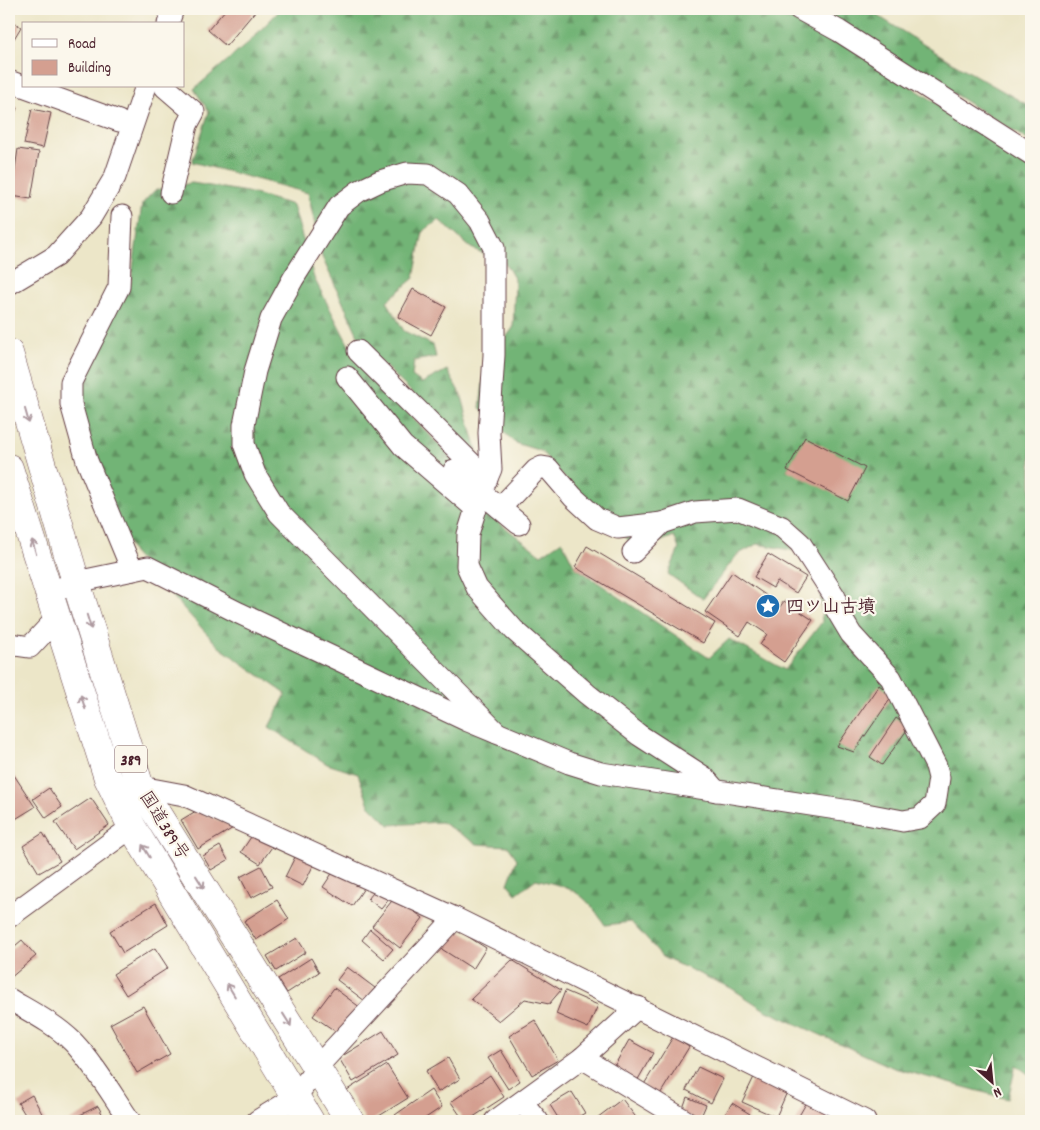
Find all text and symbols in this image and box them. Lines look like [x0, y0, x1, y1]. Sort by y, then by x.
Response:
legend [22, 22, 185, 88]
text: Road [68, 34, 96, 56]
text: Building [68, 58, 111, 80]
one-way arrow [23, 408, 33, 424]
one-way arrow [28, 540, 38, 556]
place icon: 四ツ山古墳 [755, 593, 781, 619]
place label: 四ツ山古墳 [786, 596, 876, 621]
one-way arrow [84, 614, 94, 630]
one-way arrow [78, 695, 87, 710]
road number: 389 [115, 746, 147, 772]
street label: 国道389号 [132, 787, 194, 866]
one-way arrow [141, 844, 151, 858]
one-way arrow [195, 875, 205, 889]
one-way arrow [225, 983, 235, 997]
one-way arrow [282, 1012, 292, 1026]
north arrow [968, 1058, 1018, 1108]
text: N [989, 1081, 1005, 1102]

